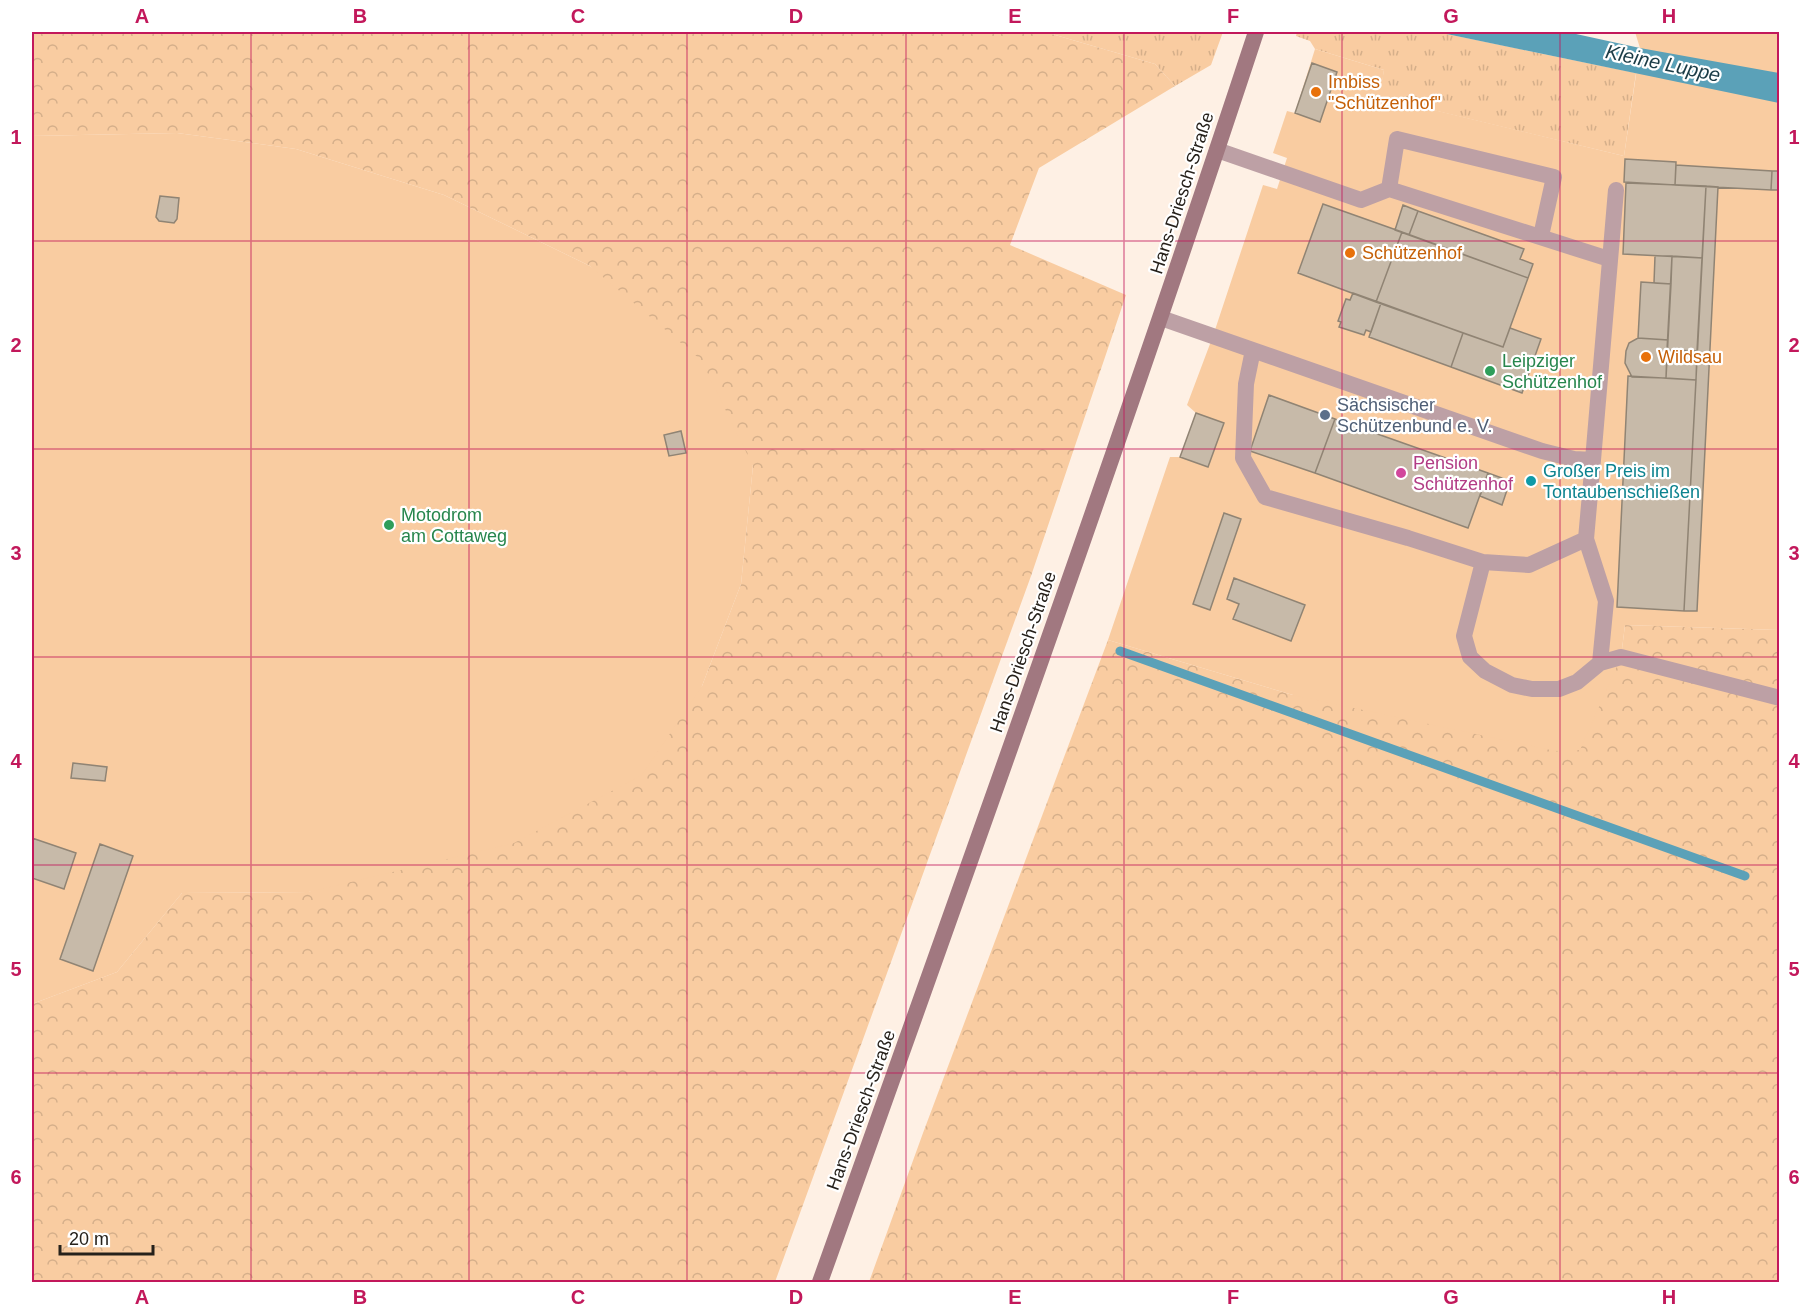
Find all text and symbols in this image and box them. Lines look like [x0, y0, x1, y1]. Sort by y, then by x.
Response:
text: A [135, 5, 149, 27]
text: B [353, 5, 367, 27]
text: C [571, 5, 585, 27]
text: D [789, 5, 803, 27]
text: E [1008, 5, 1022, 27]
text: F [1227, 5, 1239, 27]
text: G [1443, 5, 1459, 27]
text: H [1662, 5, 1676, 27]
water label: Kleine Luppe [1604, 40, 1722, 86]
place label: Imbiss "Schützenhof" [1328, 72, 1441, 113]
marker: Imbiss "Schützenhof" [1309, 85, 1323, 99]
street label: Hans-Driesch-Straße [1146, 110, 1218, 276]
text: 1 [10, 126, 22, 148]
text: 1 [1788, 126, 1800, 148]
place label: Schützenhof [1362, 243, 1463, 263]
marker: Schützenhof [1343, 246, 1357, 260]
text: 2 [10, 334, 22, 356]
text: 2 [1788, 334, 1800, 356]
place label: Wildsau [1658, 347, 1722, 367]
marker: Wildsau [1639, 350, 1653, 364]
place label: Leipziger Schützenhof [1502, 351, 1603, 392]
marker: Leipziger Schützenhof [1483, 364, 1497, 378]
place label: Sächsischer Schützenbund e. V. [1337, 395, 1492, 436]
marker: Sächsischer Schützenbund e. V. [1318, 408, 1332, 422]
place label: Pension Schützenhof [1413, 453, 1514, 494]
place label: Großer Preis im Tontaubenschießen [1543, 461, 1700, 502]
marker: Pension Schützenhof [1394, 466, 1408, 480]
marker: Großer Preis im Tontaubenschießen [1524, 474, 1538, 488]
place label: Motodrom am Cottaweg [401, 505, 507, 546]
marker: Motodrom am Cottaweg [382, 518, 396, 532]
text: 3 [10, 542, 22, 564]
text: 3 [1788, 542, 1800, 564]
street label: Hans-Driesch-Straße [986, 569, 1060, 735]
text: 4 [10, 750, 22, 772]
text: 4 [1788, 750, 1800, 772]
text: 5 [10, 958, 22, 980]
text: 5 [1788, 958, 1800, 980]
street label: Hans-Driesch-Straße [823, 1027, 899, 1193]
text: 6 [10, 1166, 22, 1188]
text: 6 [1788, 1166, 1800, 1188]
scale bar [60, 1218, 153, 1256]
text: 20 m [69, 1229, 109, 1249]
text: A [135, 1286, 149, 1308]
text: B [353, 1286, 367, 1308]
text: C [571, 1286, 585, 1308]
text: D [789, 1286, 803, 1308]
text: E [1008, 1286, 1022, 1308]
text: F [1227, 1286, 1239, 1308]
text: G [1443, 1286, 1459, 1308]
text: H [1662, 1286, 1676, 1308]

